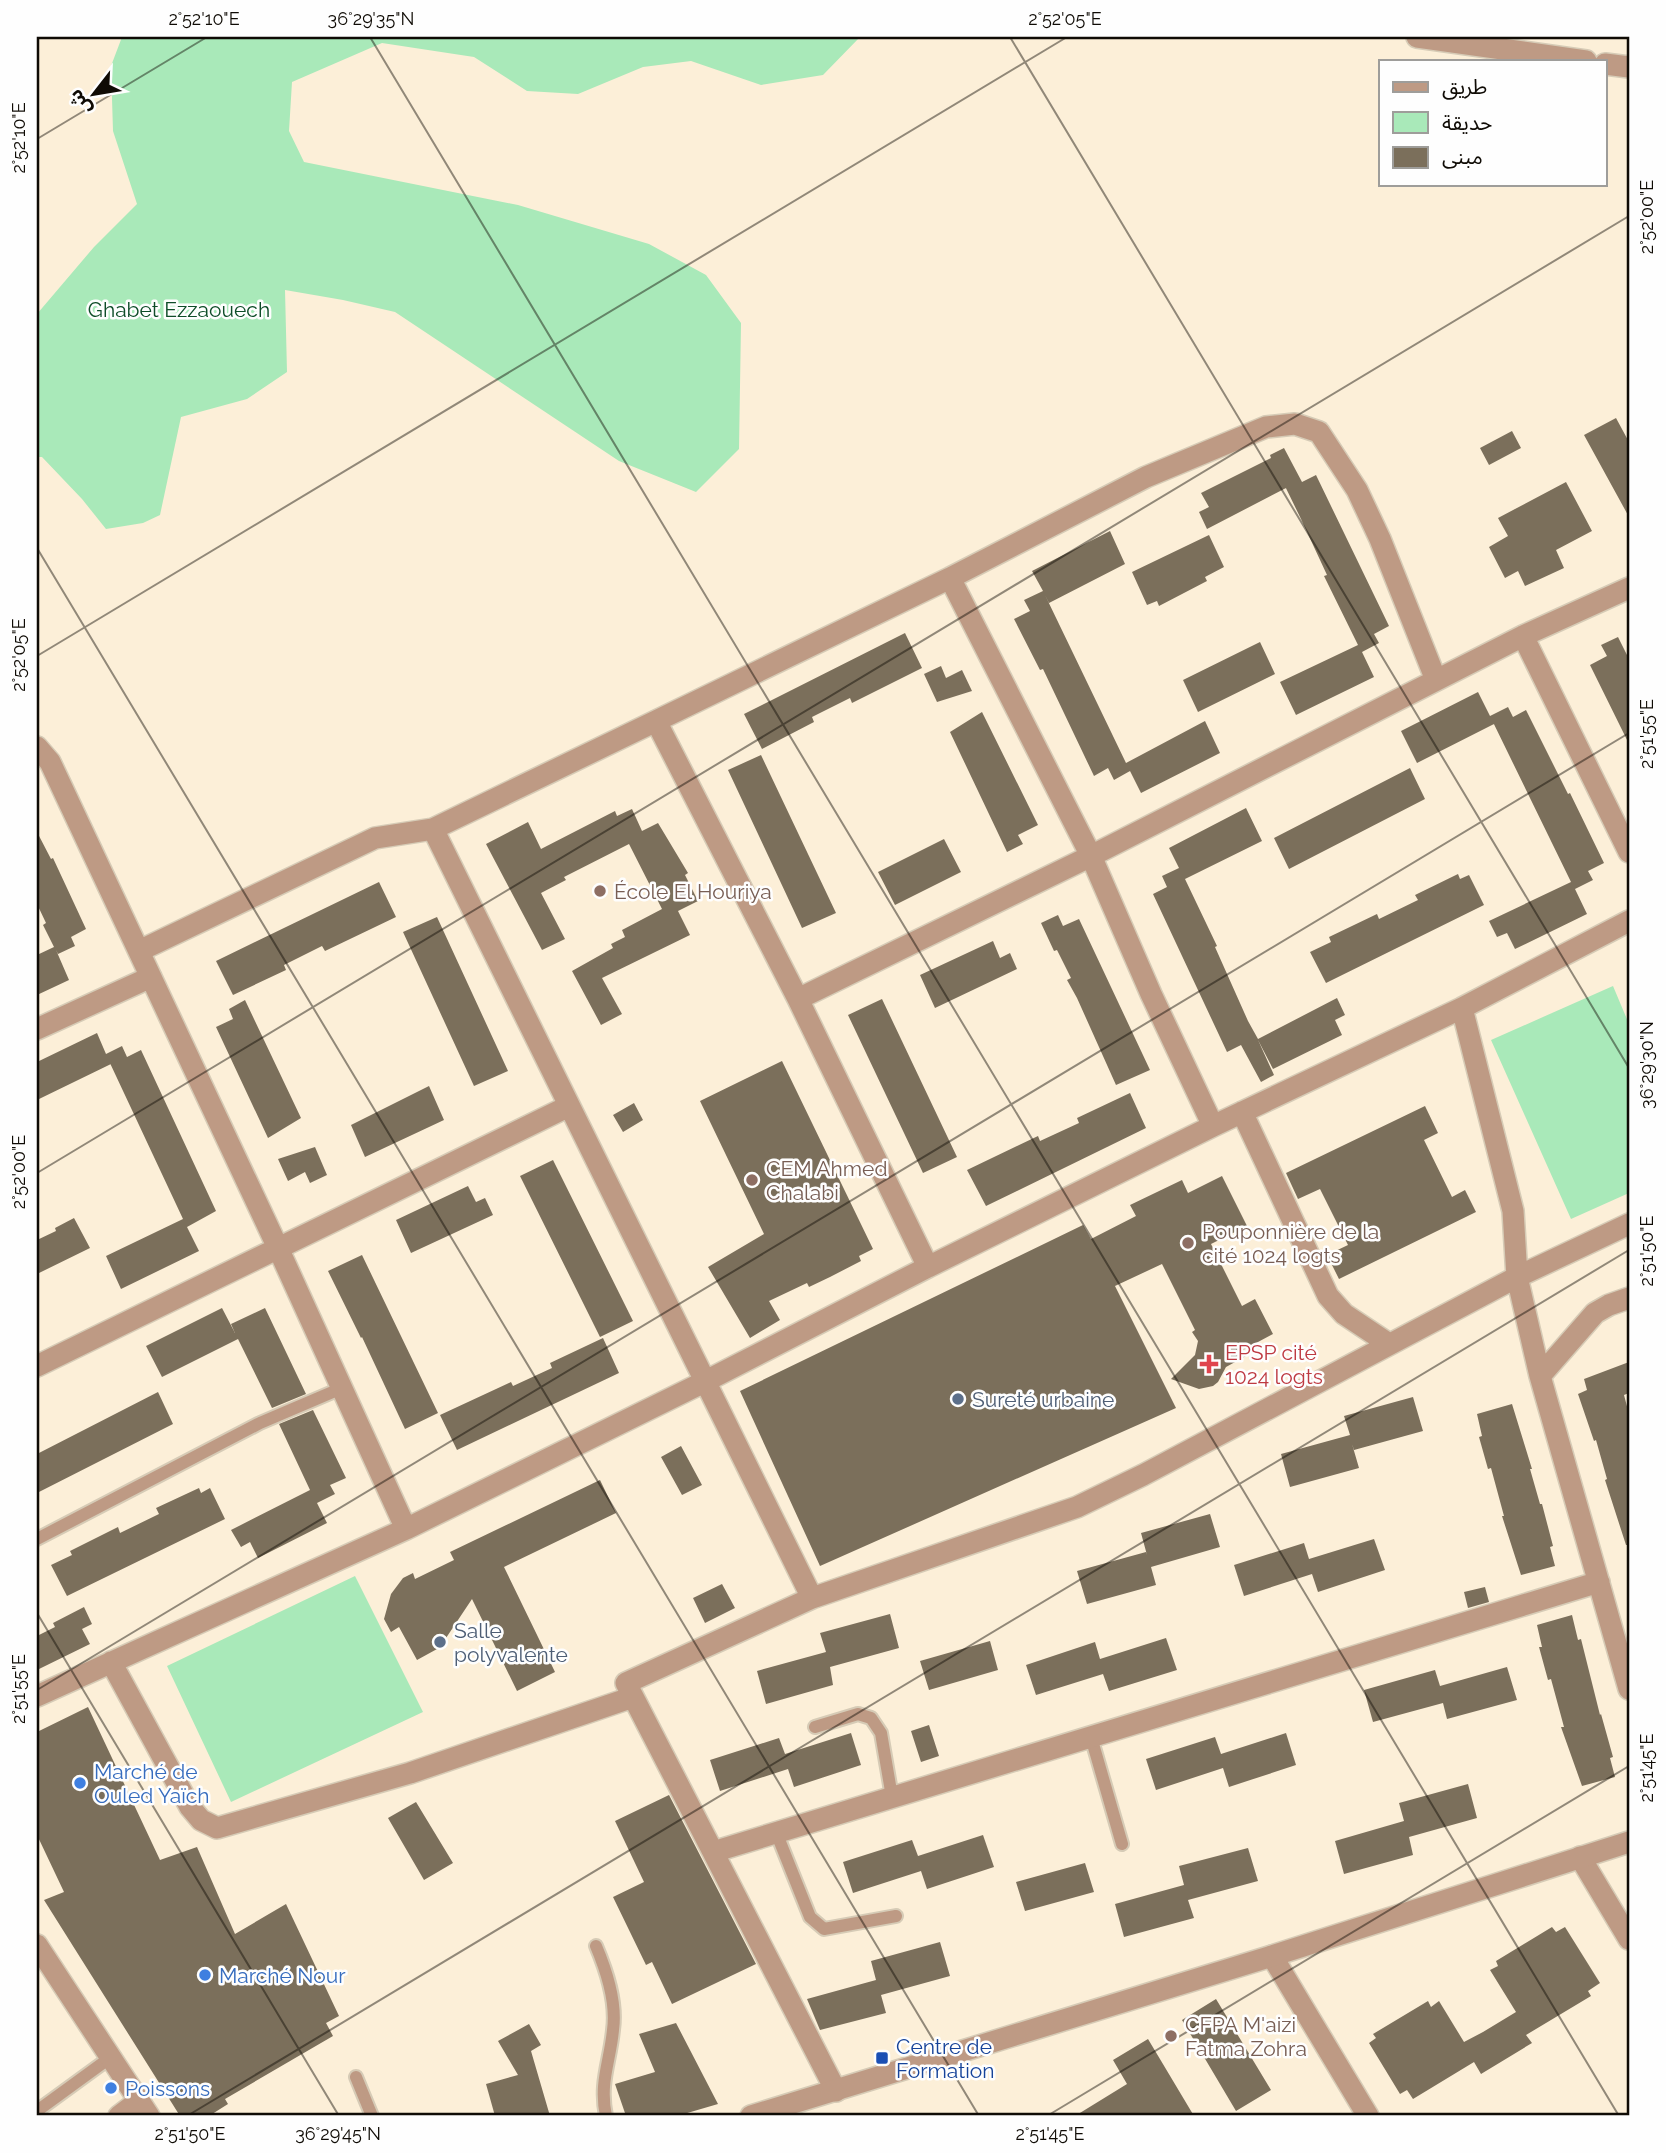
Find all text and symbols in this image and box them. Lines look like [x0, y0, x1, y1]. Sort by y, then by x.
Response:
text: 2°52'10"E [168, 8, 240, 29]
text: 36°29'35"N [328, 8, 414, 29]
text: 2°52'05"E [1028, 8, 1102, 29]
north arrow [60, 60, 130, 130]
legend [1379, 60, 1606, 186]
text: طريق [1442, 74, 1487, 100]
text: ش [63, 86, 96, 120]
text: 2°52'10"E [8, 102, 29, 174]
text: حديقة [1442, 110, 1492, 135]
text: مبنى [1442, 144, 1483, 169]
text: 2°52'00"E [1636, 180, 1657, 254]
park label: Ghabet Ezzaouech [88, 297, 270, 322]
text: 2°52'05"E [8, 618, 29, 692]
text: 2°51'55"E [1636, 699, 1657, 769]
place label: École El Houriya [614, 879, 772, 904]
marker: École El Houriya [592, 883, 608, 899]
text: 36°29'30"N [1636, 1021, 1657, 1109]
text: 2°52'00"E [8, 1135, 29, 1209]
place label: CEM Ahmed Chalabi [766, 1156, 887, 1205]
marker: CEM Ahmed Chalabi [744, 1172, 760, 1188]
text: 2°51'50"E [1636, 1215, 1657, 1286]
place label: Pouponnière de la cité 1024 logts [1202, 1219, 1379, 1268]
marker: Pouponnière de la cité 1024 logts [1180, 1235, 1196, 1251]
place label: EPSP cité 1024 logts [1225, 1340, 1323, 1389]
marker: EPSP cité 1024 logts [1199, 1354, 1219, 1374]
place label: Sureté urbaine [972, 1387, 1114, 1412]
marker: Sureté urbaine [950, 1391, 966, 1407]
place label: Salle polyvalente [454, 1618, 568, 1667]
marker: Salle polyvalente [432, 1634, 448, 1650]
text: 2°51'55"E [8, 1654, 29, 1724]
text: 2°51'45"E [1636, 1734, 1657, 1802]
place label: Marché de Ouled Yaïch [94, 1759, 210, 1808]
marker: Marché de Ouled Yaïch [72, 1775, 88, 1791]
place label: Marché Nour [219, 1963, 346, 1988]
marker: Marché Nour [197, 1967, 213, 1983]
place label: CFPA M'aizi Fatma Zohra [1185, 2012, 1307, 2061]
marker: CFPA M'aizi Fatma Zohra [1163, 2028, 1179, 2044]
place label: Centre de Formation [896, 2034, 995, 2083]
marker: Centre de Formation [874, 2050, 890, 2066]
place label: Poissons [125, 2076, 210, 2101]
marker: Poissons [103, 2080, 119, 2096]
text: 2°51'50"E [155, 2123, 226, 2144]
text: 36°29'45"N [295, 2123, 381, 2144]
text: 2°51'45"E [1016, 2123, 1084, 2144]

